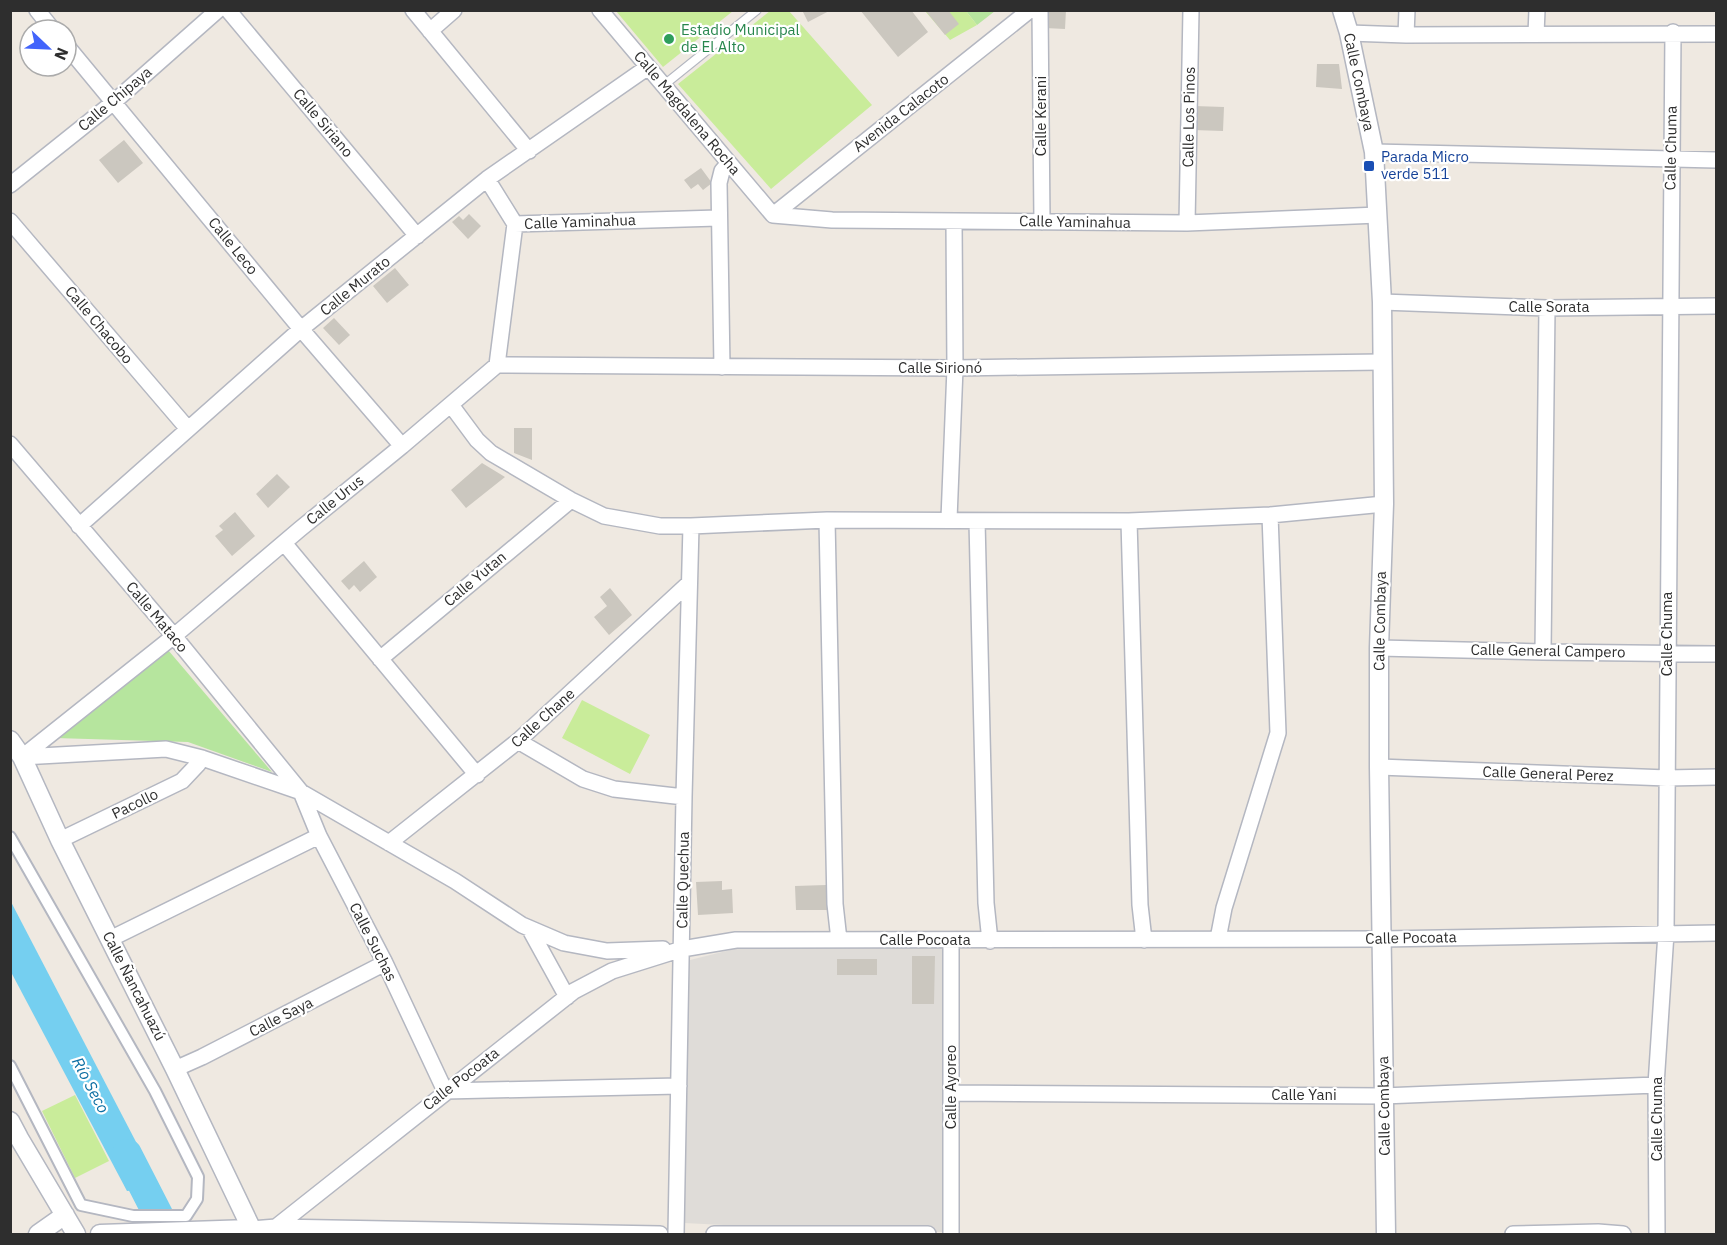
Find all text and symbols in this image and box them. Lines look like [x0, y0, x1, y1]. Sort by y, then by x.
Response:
north arrow [18, 18, 78, 78]
place label: Estadio Municipal de El Alto [681, 20, 800, 56]
street label: Calle Combaya [1340, 31, 1379, 133]
marker: Estadio Municipal de El Alto [662, 32, 676, 46]
text: N [50, 45, 73, 63]
street label: Calle Magdalena Rocha [630, 47, 745, 179]
street label: Calle Chipaya [74, 62, 156, 135]
street label: Calle Los Pinos [1178, 66, 1199, 168]
street label: Avenida Calacoto [849, 69, 952, 156]
street label: Calle Kerani [1031, 76, 1050, 156]
street label: Calle Siriano [289, 84, 358, 161]
street label: Calle Chuma [1660, 106, 1681, 190]
place label: Parada Micro verde 511 [1381, 147, 1469, 183]
marker: Parada Micro verde 511 [1362, 159, 1376, 173]
street label: Calle Yaminahua [524, 210, 636, 233]
street label: Calle Yaminahua [1019, 211, 1131, 232]
street label: Calle Leco [204, 213, 262, 278]
street label: Calle Murato [316, 251, 394, 320]
street label: Calle Chacobo [61, 282, 138, 368]
street label: Calle Sorata [1508, 297, 1590, 316]
street label: Calle Sirionó [898, 358, 982, 377]
street label: Calle Urus [302, 471, 367, 529]
street label: Calle Yutan [439, 547, 510, 610]
street label: Calle Combaya [1369, 571, 1390, 671]
street label: Calle Mataco [122, 577, 192, 656]
street label: Calle Chuma [1657, 592, 1676, 676]
street label: Calle General Campero [1470, 640, 1626, 661]
street label: Calle Chane [507, 684, 579, 751]
street label: Calle General Perez [1482, 762, 1614, 785]
street label: Pacollo [108, 784, 161, 823]
street label: Calle Quechua [672, 831, 693, 929]
street label: Calle Suchas [346, 899, 401, 984]
street label: Calle Pocoata [1365, 927, 1457, 948]
street label: Calle Ñancahuazú [99, 928, 170, 1044]
street label: Calle Pocoata [879, 930, 971, 949]
street label: Calle Saya [246, 992, 316, 1041]
street label: Calle Pocoata [419, 1043, 503, 1114]
street label: Calle Ayoreo [941, 1045, 960, 1129]
water label: Río Seco [68, 1053, 114, 1117]
street label: Calle Combaya [1373, 1056, 1394, 1156]
street label: Calle Chuma [1647, 1077, 1666, 1161]
street label: Calle Yani [1271, 1085, 1337, 1104]

